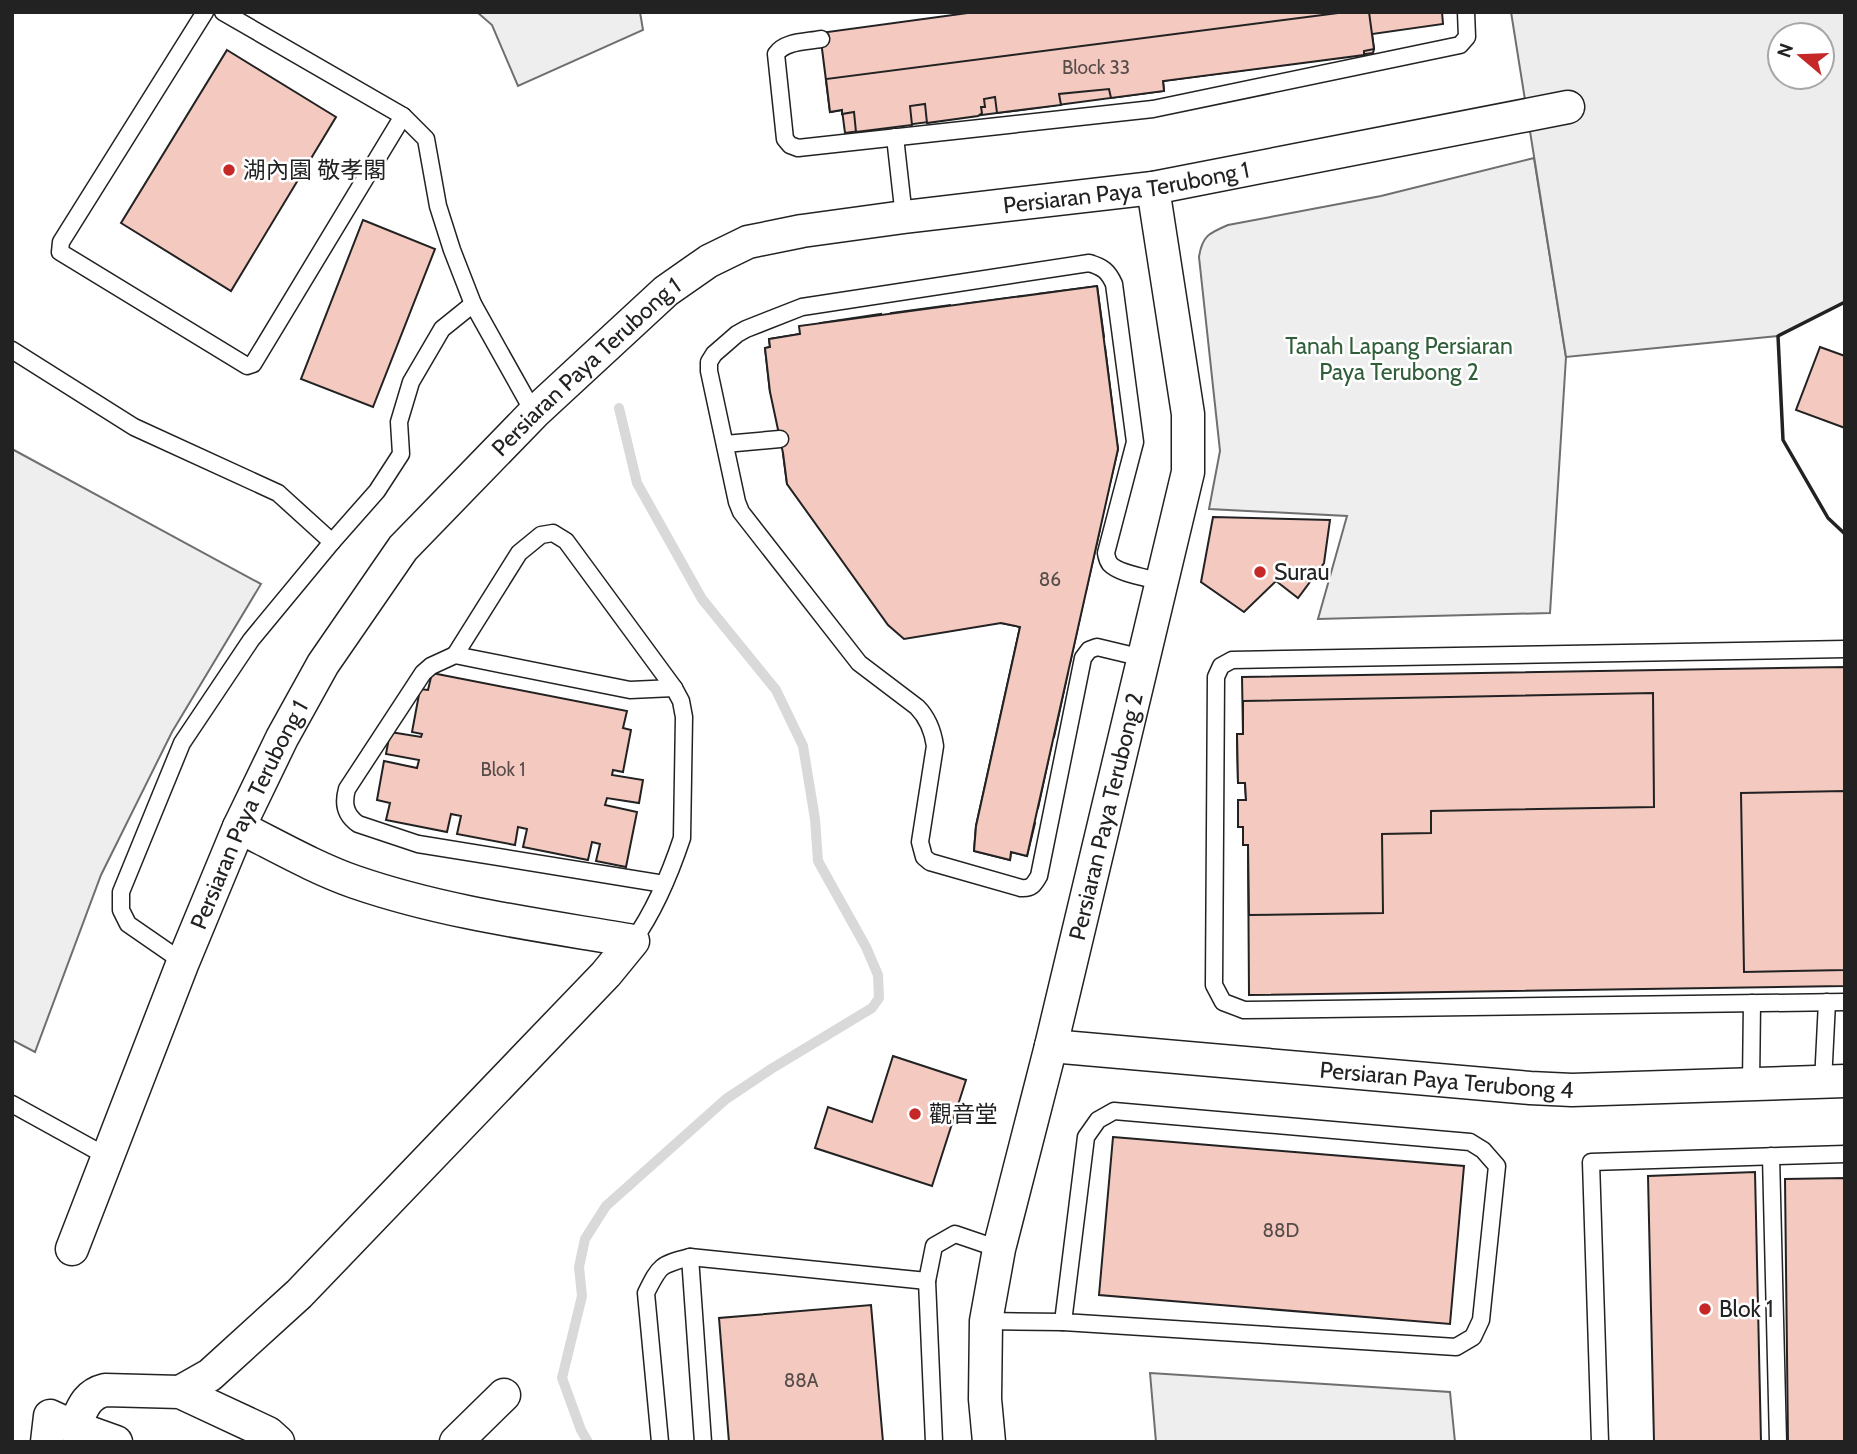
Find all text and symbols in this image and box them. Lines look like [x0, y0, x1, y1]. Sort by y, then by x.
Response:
north arrow [1766, 21, 1836, 91]
text: N [1772, 41, 1798, 61]
house number: Block 33 [1062, 56, 1130, 79]
place label: 湖內園 敬孝閣 [243, 156, 386, 184]
street label: Persiaran Paya Terubong 1 [1001, 156, 1252, 219]
marker: 湖內園 敬孝閣 [221, 162, 237, 178]
street label: Persiaran Paya Terubong 1 [486, 271, 686, 462]
park label: Tanah Lapang Persiaran Paya Terubong 2 [1285, 332, 1513, 386]
place label: Surau [1274, 558, 1330, 586]
marker: Surau [1252, 564, 1268, 580]
house number: 86 [1039, 568, 1061, 591]
street label: Persiaran Paya Terubong 2 [1063, 690, 1149, 943]
street label: Persiaran Paya Terubong 1 [184, 696, 314, 933]
house number: Blok 1 [480, 758, 526, 781]
street label: Persiaran Paya Terubong 4 [1318, 1056, 1574, 1104]
place label: 觀音堂 [929, 1100, 998, 1128]
marker: 觀音堂 [907, 1106, 923, 1122]
house number: 88D [1263, 1219, 1300, 1242]
place label: Blok 1 [1719, 1295, 1774, 1323]
marker: Blok 1 [1697, 1301, 1713, 1317]
house number: 88A [784, 1369, 819, 1392]

